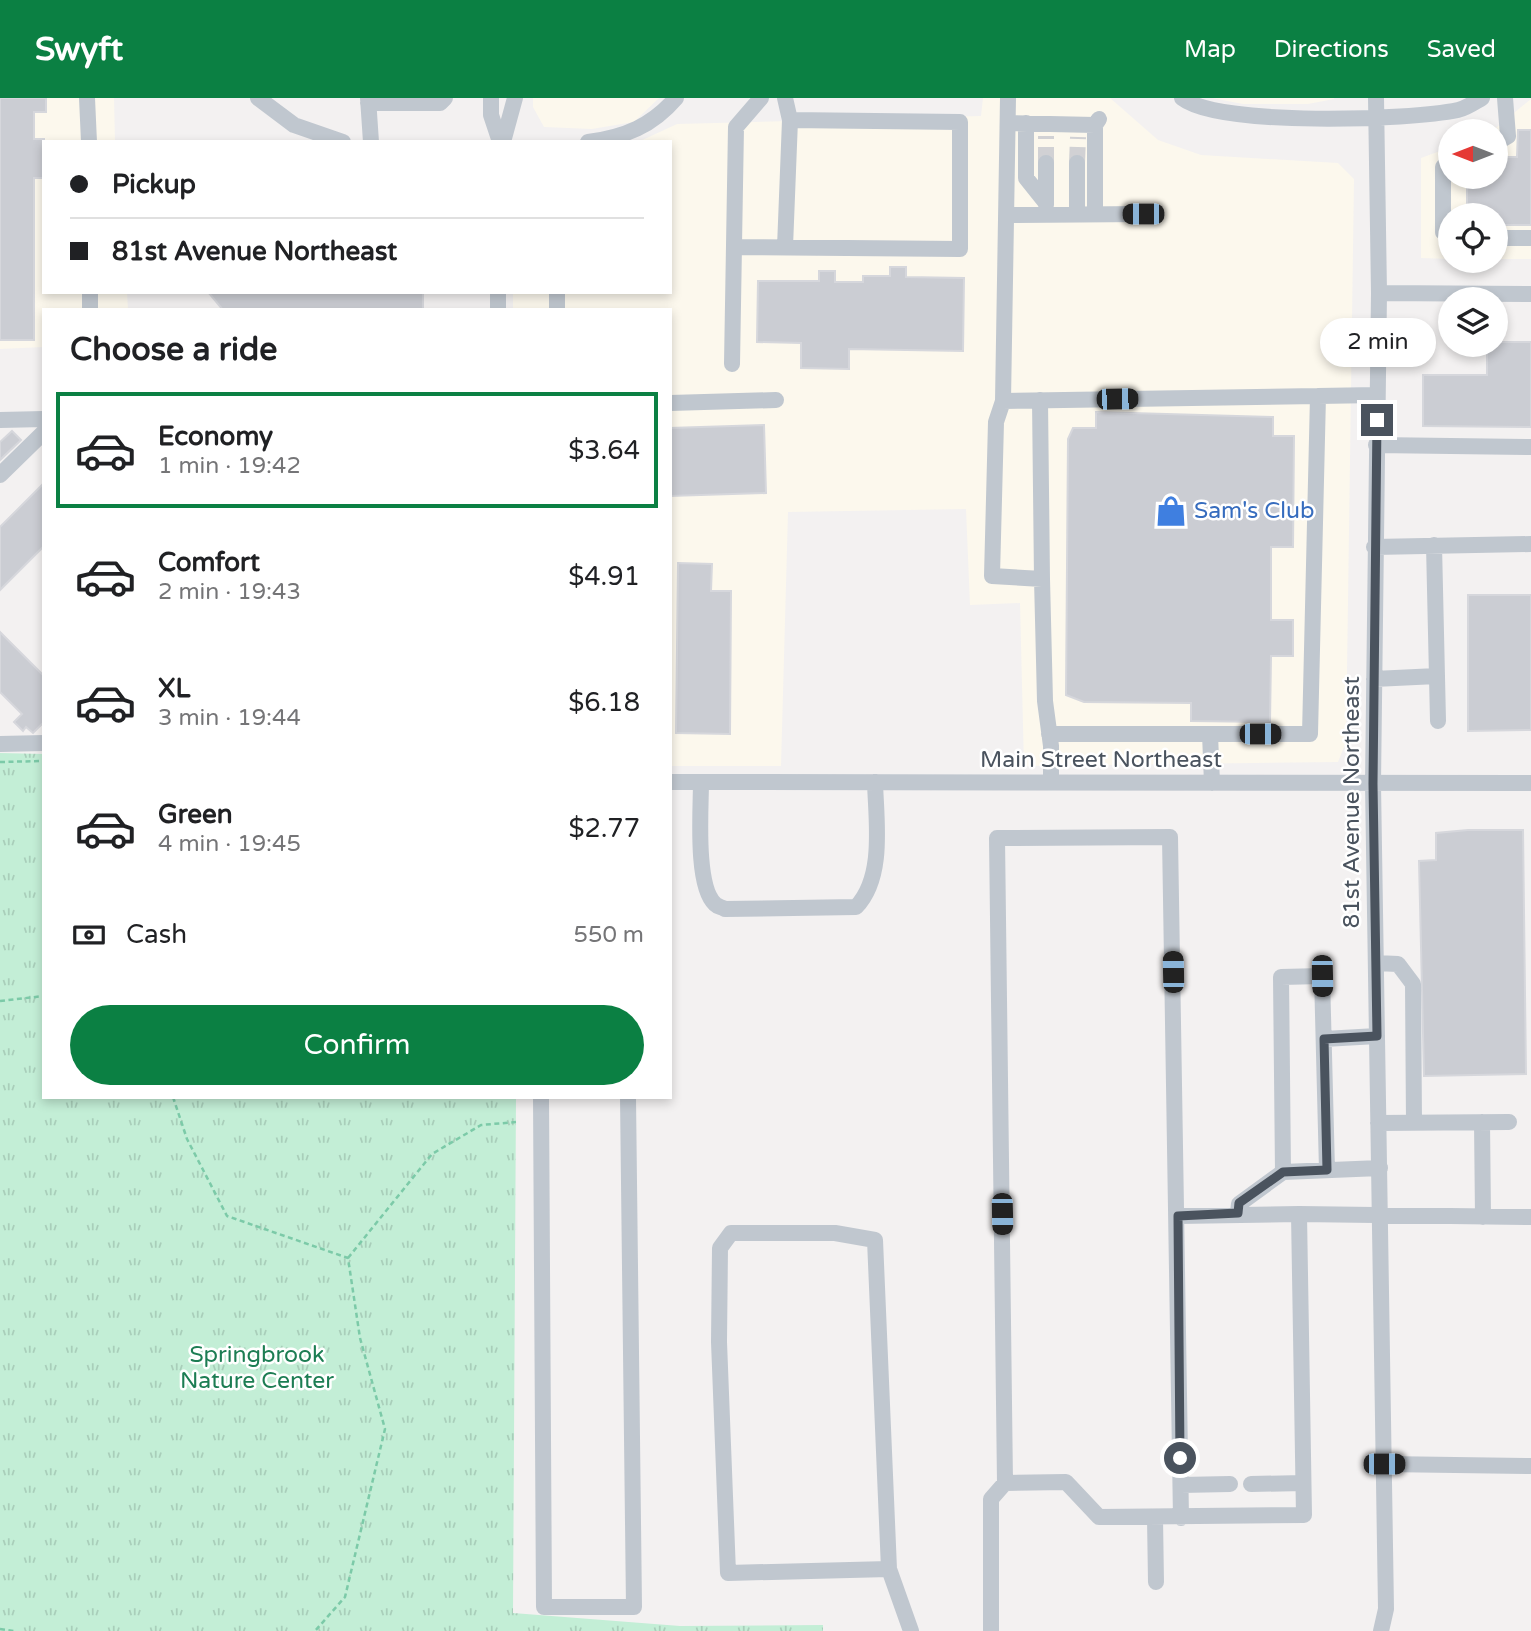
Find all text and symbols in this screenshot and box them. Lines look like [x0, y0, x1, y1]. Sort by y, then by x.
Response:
text: Swyft [35, 30, 123, 69]
text: Map [1184, 35, 1236, 64]
text: Directions [1274, 35, 1389, 64]
text: Saved [1427, 35, 1496, 64]
north arrow [1438, 119, 1508, 189]
map controls [1438, 119, 1508, 357]
text: Pickup [112, 169, 196, 200]
button: locate [1438, 203, 1508, 273]
car [1123, 204, 1165, 225]
text: 81st Avenue Northeast [112, 236, 397, 267]
button: layers [1438, 287, 1508, 357]
callout: 2 min [1319, 318, 1435, 368]
text: 2 min [1347, 328, 1409, 356]
text: Choose a ride [70, 331, 277, 369]
car [1096, 388, 1139, 410]
route end [1361, 404, 1393, 436]
icon: car [74, 419, 137, 482]
text: Economy [158, 421, 273, 452]
text: $3.64 [568, 435, 640, 466]
text: 1 min · 19:42 [158, 452, 301, 480]
shop icon: Sam's Club [1154, 494, 1188, 528]
place label: Sam's Club [1194, 497, 1315, 525]
icon: car [74, 545, 137, 608]
text: Comfort [158, 547, 260, 578]
text: $4.91 [568, 561, 640, 592]
text: 2 min · 19:43 [158, 578, 301, 606]
icon: car [74, 671, 137, 734]
text: XL [158, 673, 190, 704]
street label: 81st Avenue Northeast [1338, 676, 1366, 928]
text: $6.18 [568, 687, 640, 718]
text: 3 min · 19:44 [158, 704, 301, 732]
car [1240, 724, 1282, 745]
street label: Main Street Northeast [980, 746, 1222, 774]
icon: car [74, 797, 137, 860]
text: Green [158, 799, 233, 830]
text: $2.77 [568, 813, 640, 844]
text: 4 min · 19:45 [158, 830, 301, 858]
icon: cash [70, 916, 108, 954]
text: Cash [126, 919, 187, 950]
text: 550 m [574, 921, 644, 949]
car [1163, 951, 1184, 993]
car [1312, 955, 1333, 997]
button: Confirm [70, 1005, 644, 1085]
car [992, 1193, 1013, 1235]
park label: Springbrook Nature Center [180, 1341, 334, 1395]
route start [1164, 1442, 1196, 1474]
car [1364, 1454, 1406, 1475]

